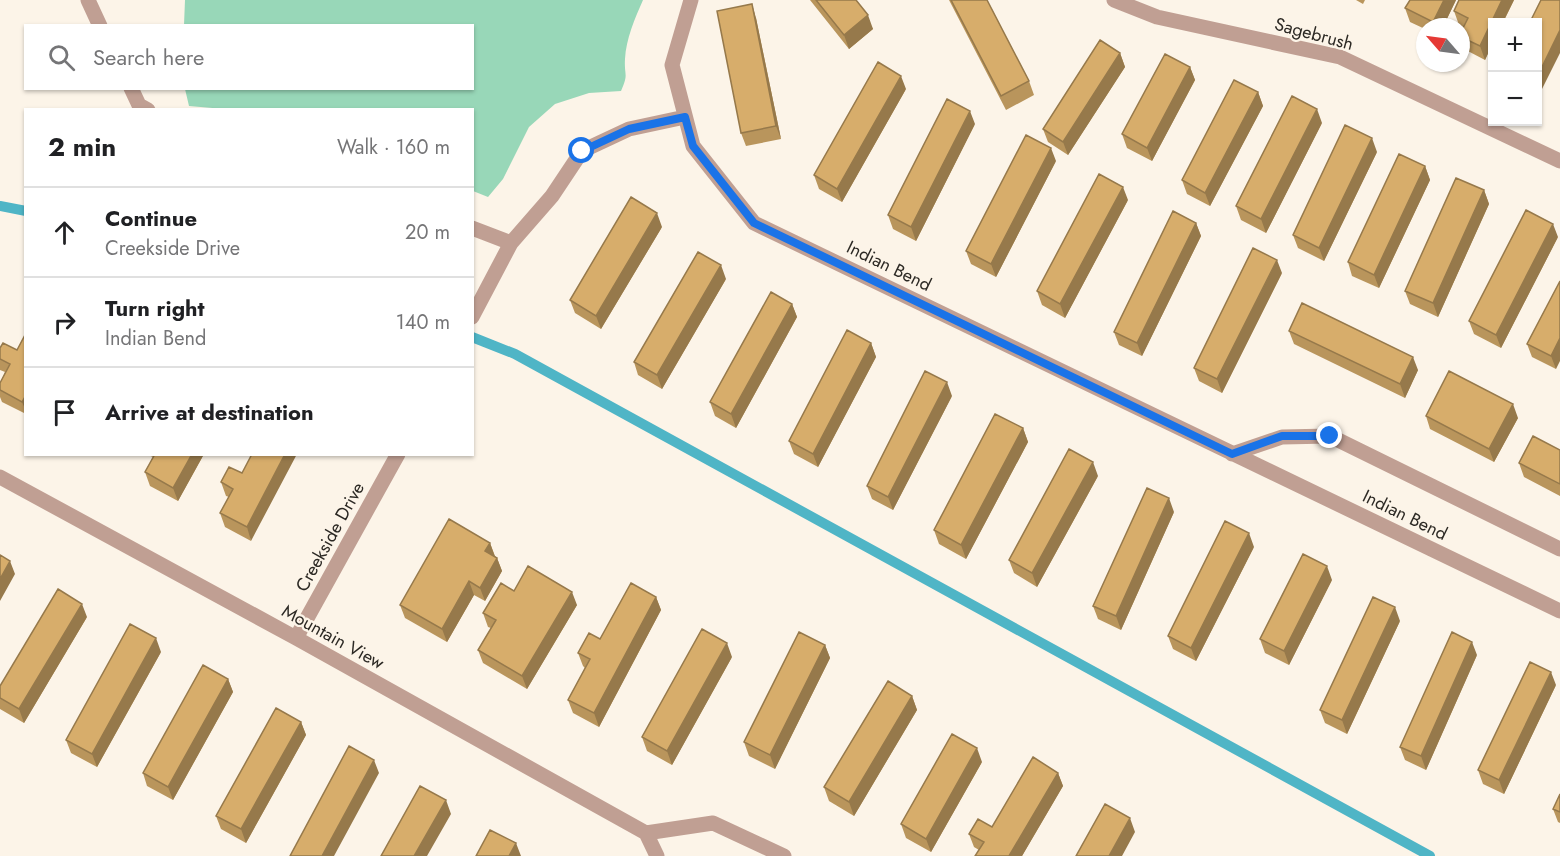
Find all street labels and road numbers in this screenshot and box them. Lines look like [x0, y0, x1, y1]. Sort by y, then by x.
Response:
street label: Sagebrush [1272, 11, 1356, 57]
street label: Indian Bend [842, 234, 936, 298]
street label: Creekside Drive [289, 478, 371, 596]
street label: Indian Bend [1358, 483, 1452, 547]
street label: Mountain View [277, 598, 390, 676]

